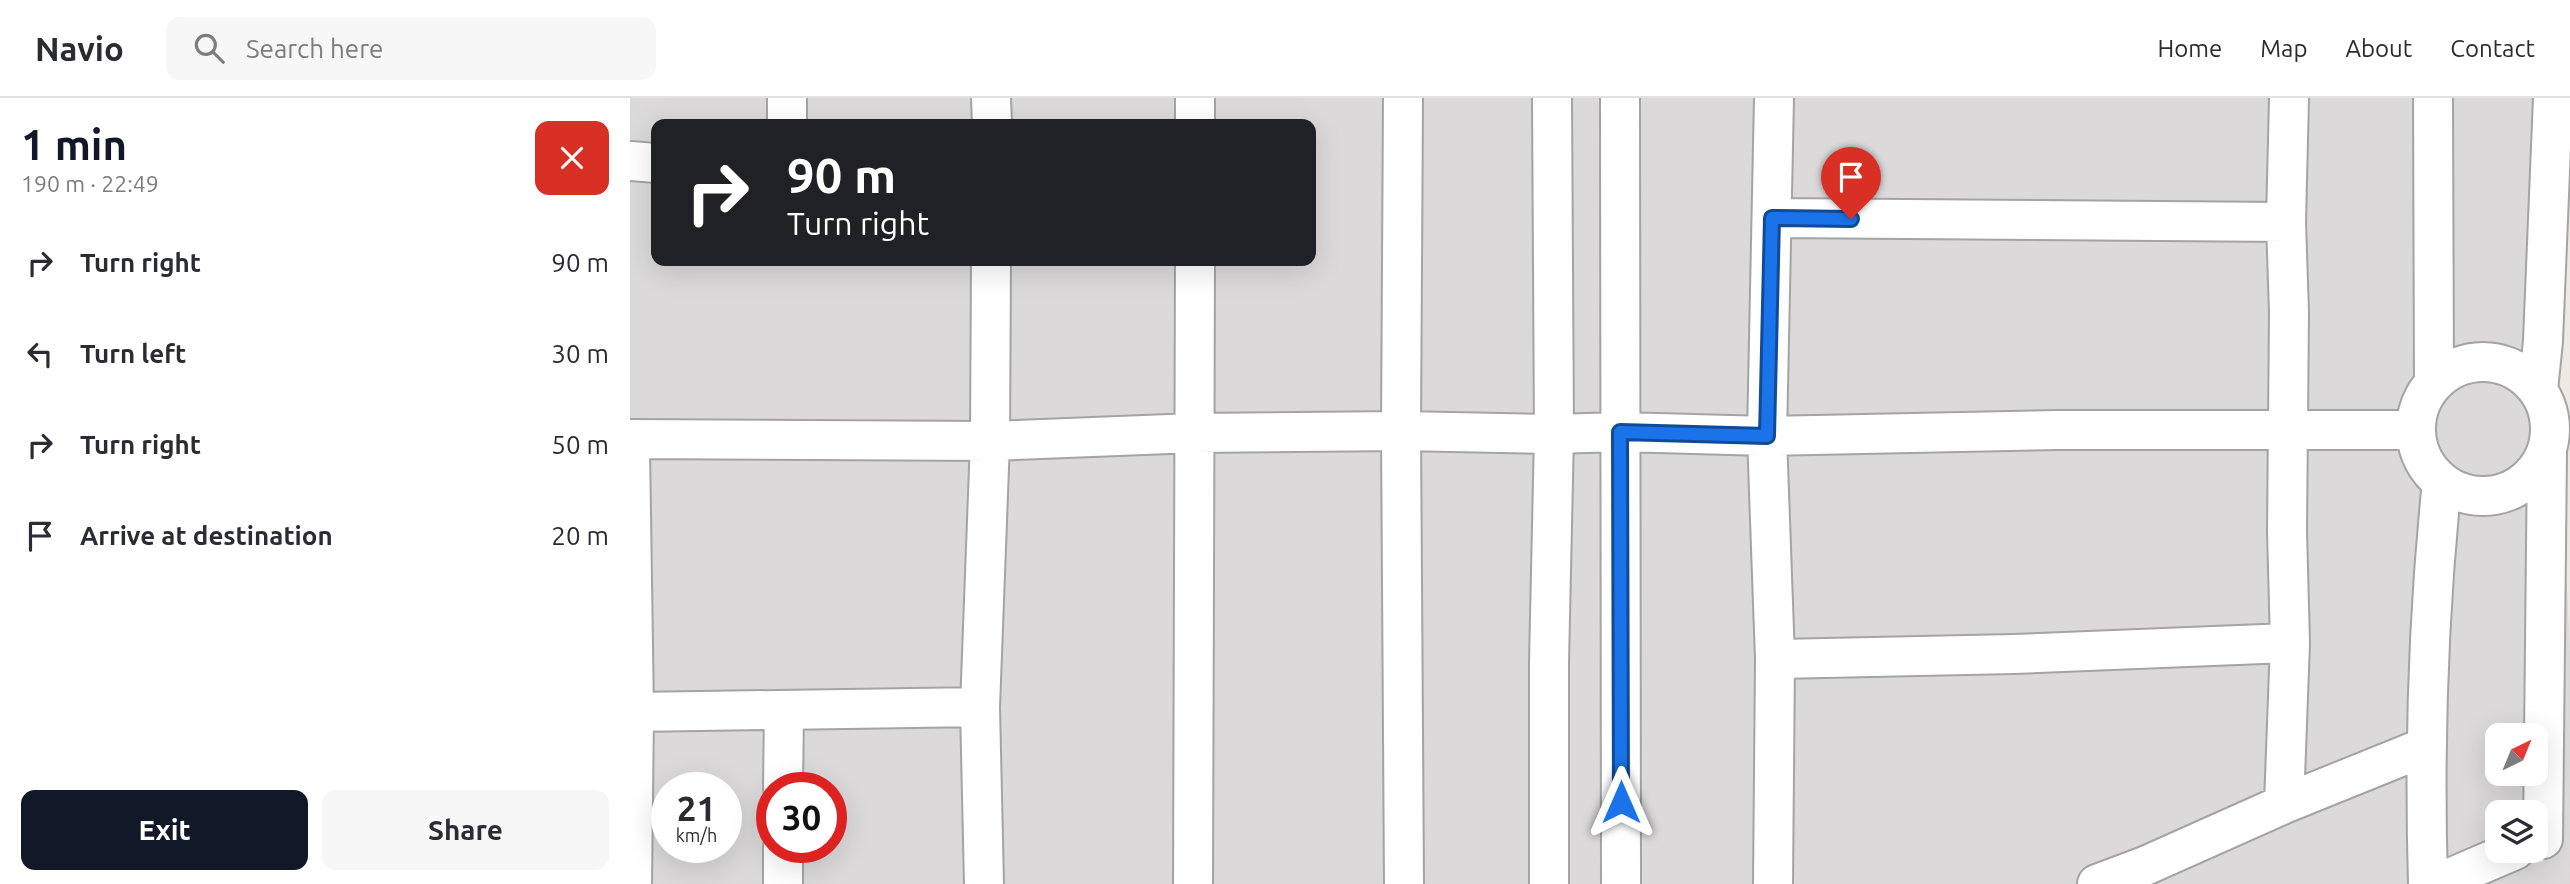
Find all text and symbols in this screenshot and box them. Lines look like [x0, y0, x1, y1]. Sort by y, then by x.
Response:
search box [166, 17, 656, 80]
icon: search [190, 29, 228, 67]
text: Navio [35, 30, 124, 67]
text: Search here [246, 34, 383, 63]
text: Home [2157, 35, 2222, 62]
text: Map [2260, 35, 2307, 62]
text: About [2345, 35, 2412, 62]
text: Contact [2450, 35, 2535, 62]
text: 1 min [21, 121, 127, 168]
button: close [535, 121, 609, 195]
icon: right [672, 147, 763, 238]
text: 90 m [787, 147, 896, 202]
pin [1821, 147, 1881, 219]
icon: arrive [1832, 158, 1870, 196]
text: 190 m · 22:49 [21, 171, 159, 196]
text: Turn right [787, 205, 929, 241]
icon: right [21, 244, 59, 282]
text: Turn right [80, 248, 201, 277]
text: 90 m [551, 248, 609, 277]
icon: left [21, 335, 59, 373]
text: Turn left [80, 339, 186, 368]
text: 30 m [551, 339, 609, 368]
icon: right [21, 426, 59, 464]
text: Turn right [80, 430, 201, 459]
text: 50 m [551, 430, 609, 459]
icon: arrive [21, 517, 59, 555]
text: Arrive at destination [80, 521, 333, 550]
text: 20 m [551, 521, 609, 550]
north arrow [2485, 723, 2548, 786]
map controls [2485, 723, 2548, 863]
position arrow [1584, 765, 1658, 839]
speed limit sign: 30 [756, 772, 847, 863]
text: 21 [677, 788, 716, 828]
button: Exit [21, 790, 308, 870]
button: Share [322, 790, 609, 870]
button: layers [2485, 800, 2548, 863]
text: km/h [676, 825, 717, 845]

